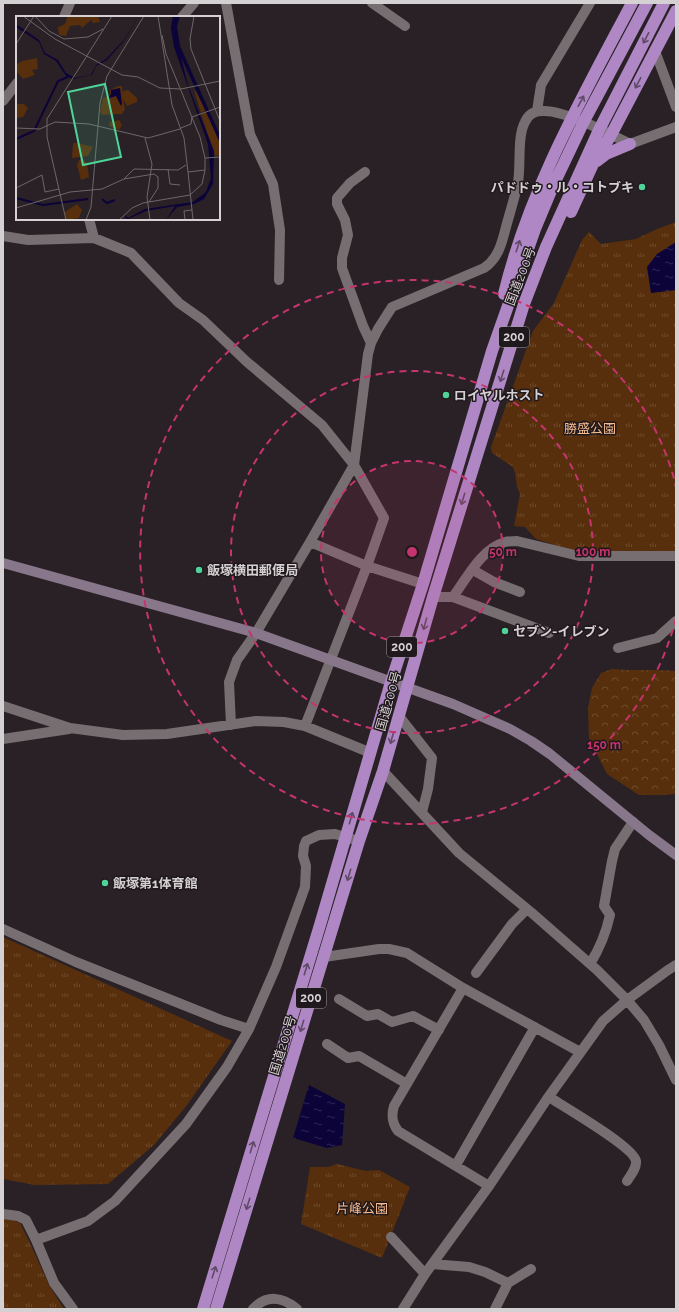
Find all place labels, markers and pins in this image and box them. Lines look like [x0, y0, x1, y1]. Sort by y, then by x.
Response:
place label: パドドゥ・ル・コトブキ [491, 180, 634, 195]
marker: パドドゥ・ル・コトブキ [637, 182, 647, 192]
place label: ロイヤルホスト [454, 388, 545, 403]
marker: ロイヤルホスト [441, 390, 451, 400]
centre of rings [405, 545, 419, 559]
place label: 飯塚横田郵便局 [207, 563, 298, 578]
marker: 飯塚横田郵便局 [194, 565, 204, 575]
place label: セブン-イレブン [513, 624, 609, 639]
marker: セブン-イレブン [500, 626, 510, 636]
place label: 飯塚第1体育館 [113, 876, 197, 891]
marker: 飯塚第1体育館 [100, 878, 110, 888]

